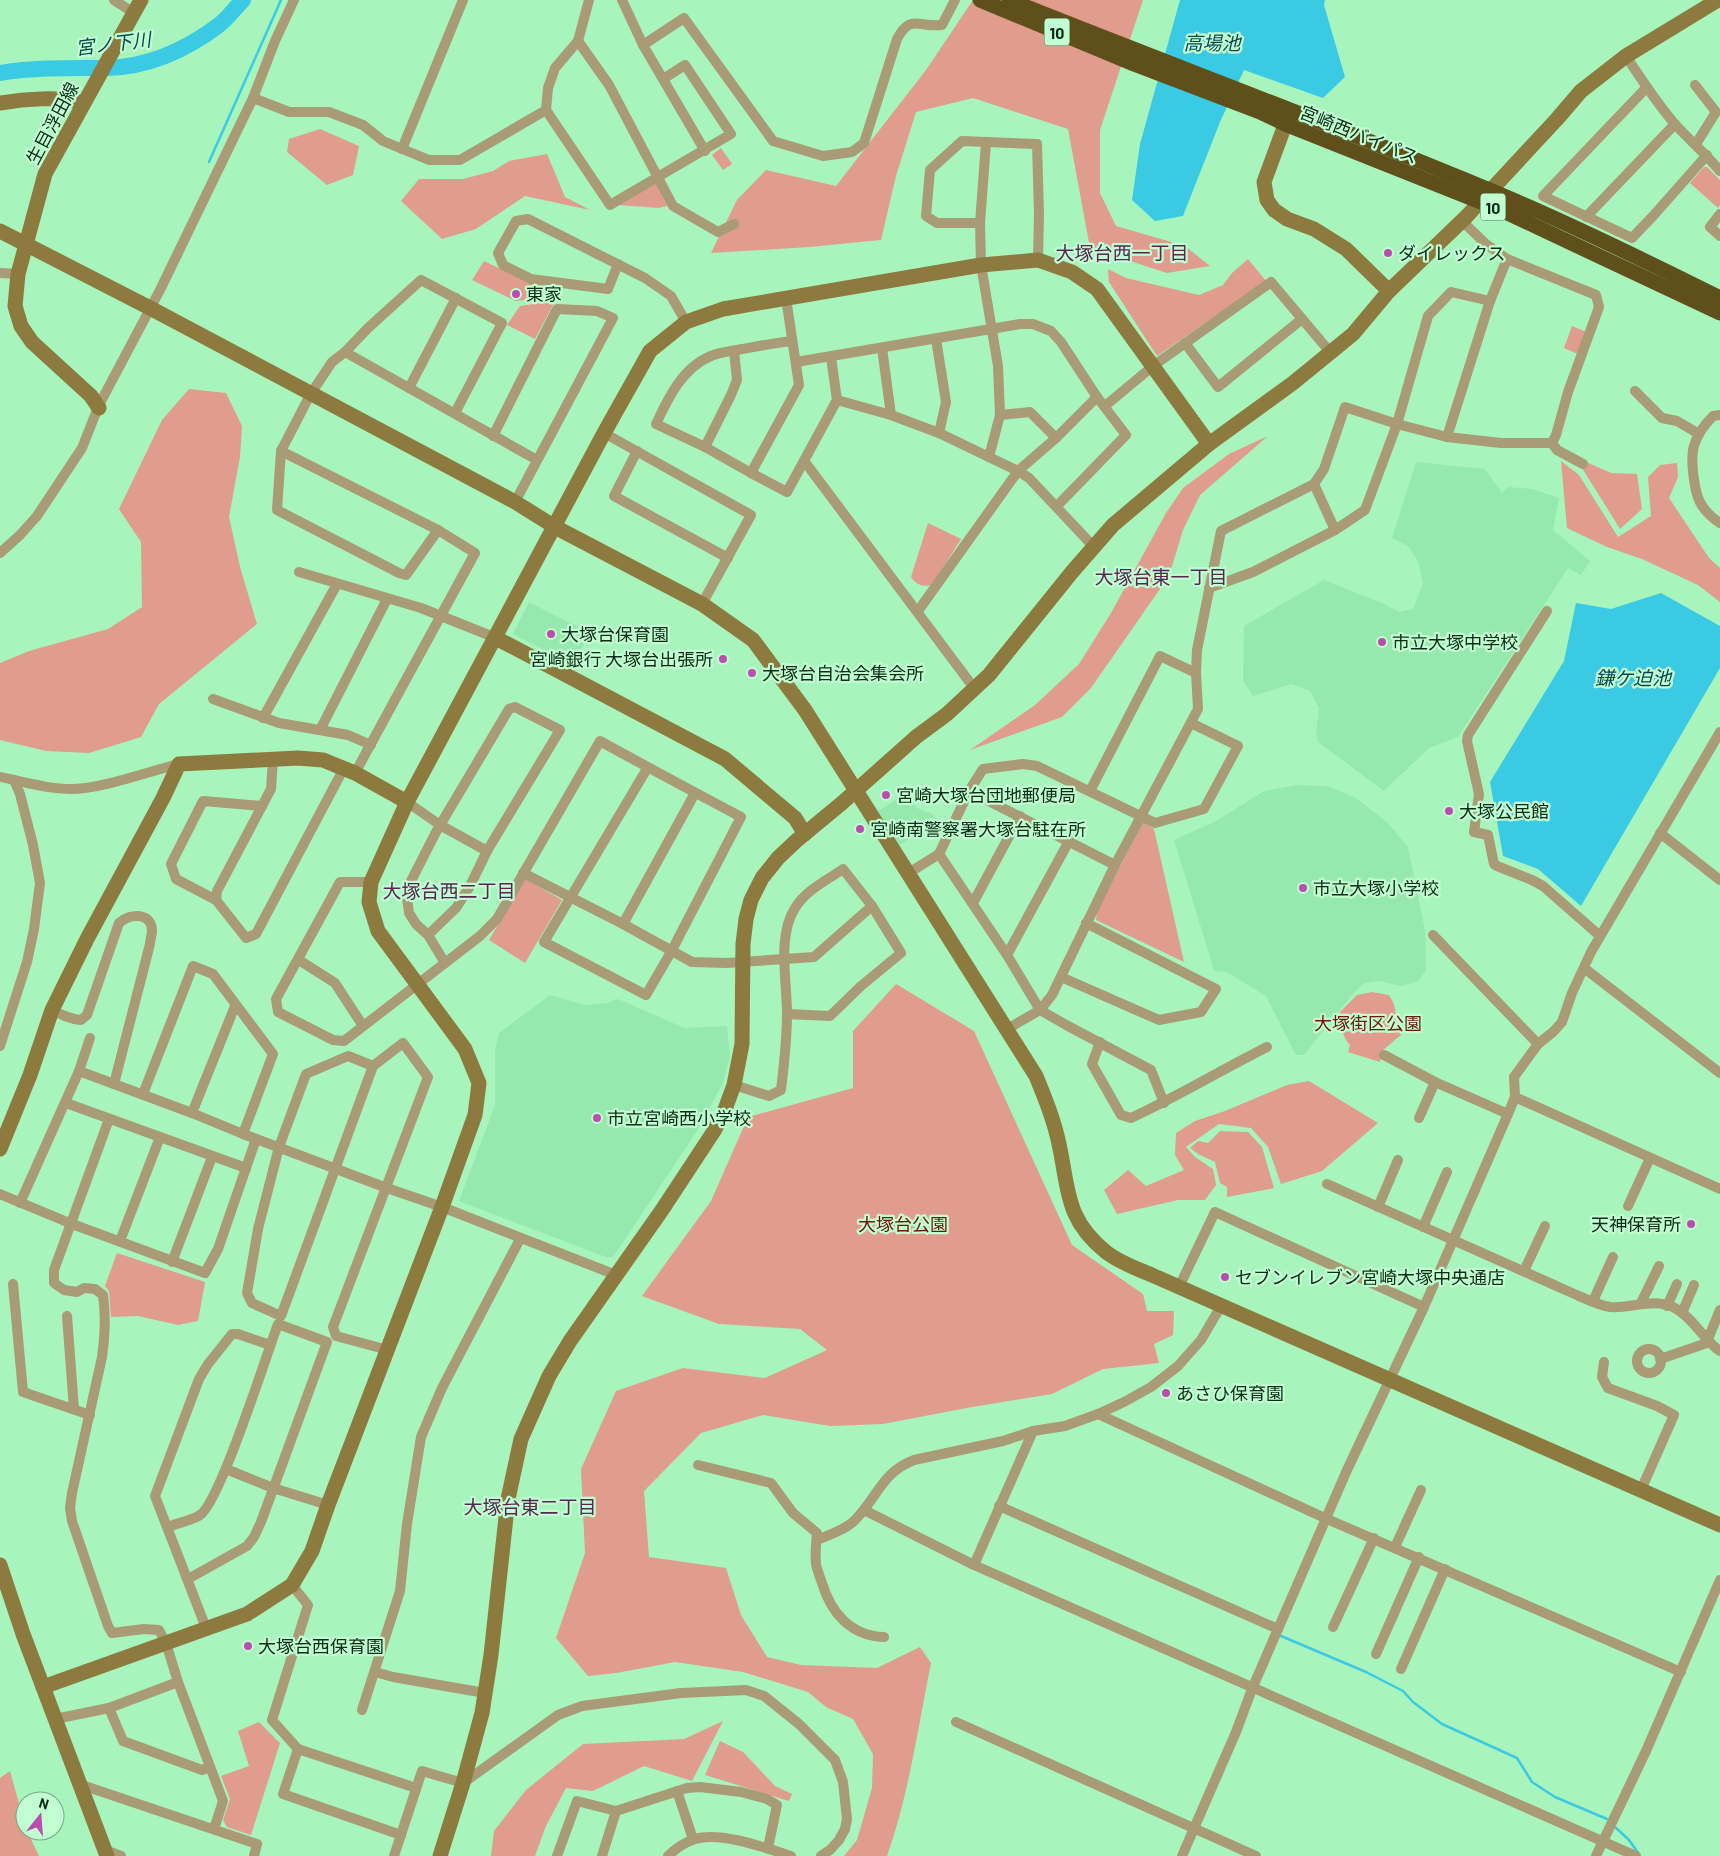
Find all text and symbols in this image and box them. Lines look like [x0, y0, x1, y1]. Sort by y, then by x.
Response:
road number: 10 [1044, 18, 1070, 46]
water label: 宮ノ下川 [74, 27, 154, 59]
water label: 高場池 [1183, 31, 1242, 54]
street label: 生目浮田線 [21, 78, 83, 168]
street label: 宮崎西バイパス [1297, 100, 1421, 168]
road number: 10 [1480, 193, 1506, 220]
district label: 大塚台西一丁目 [1055, 241, 1189, 264]
place label: ダイレックス [1398, 242, 1505, 264]
marker: ダイレックス [1382, 247, 1394, 259]
place label: 東家 [526, 283, 562, 305]
marker: 東家 [510, 288, 522, 300]
district label: 大塚台東一丁目 [1094, 565, 1228, 588]
place label: 大塚台保育園 [561, 623, 669, 645]
marker: 大塚台保育園 [545, 628, 557, 640]
place label: 市立大塚中学校 [1392, 631, 1518, 653]
marker: 市立大塚中学校 [1376, 636, 1388, 648]
place label: 宮崎銀行 大塚台出張所 [529, 648, 713, 670]
marker: 宮崎銀行 大塚台出張所 [717, 653, 729, 665]
place label: 大塚台自治会集会所 [762, 662, 924, 684]
water label: 鎌ケ迫池 [1595, 666, 1673, 689]
marker: 大塚台自治会集会所 [746, 667, 758, 679]
place label: 宮崎大塚台団地郵便局 [896, 784, 1076, 806]
marker: 宮崎大塚台団地郵便局 [880, 789, 892, 801]
place label: 大塚公民館 [1459, 800, 1549, 822]
marker: 大塚公民館 [1443, 805, 1455, 817]
place label: 宮崎南警察署大塚台駐在所 [870, 818, 1086, 840]
marker: 宮崎南警察署大塚台駐在所 [854, 823, 866, 835]
place label: 市立大塚小学校 [1313, 877, 1439, 899]
district label: 大塚台西二丁目 [382, 879, 516, 902]
marker: 市立大塚小学校 [1297, 882, 1309, 894]
park label: 大塚街区公園 [1314, 1012, 1422, 1034]
place label: 市立宮崎西小学校 [607, 1107, 751, 1129]
marker: 市立宮崎西小学校 [591, 1112, 603, 1124]
park label: 大塚台公園 [858, 1213, 948, 1235]
place label: 天神保育所 [1591, 1213, 1681, 1235]
marker: 天神保育所 [1685, 1218, 1697, 1230]
place label: セブンイレブン宮崎大塚中央通店 [1235, 1266, 1505, 1288]
marker: セブンイレブン宮崎大塚中央通店 [1219, 1271, 1231, 1283]
place label: あさひ保育園 [1176, 1382, 1284, 1404]
marker: あさひ保育園 [1160, 1387, 1172, 1399]
district label: 大塚台東二丁目 [463, 1495, 597, 1518]
place label: 大塚台西保育園 [258, 1635, 384, 1657]
marker: 大塚台西保育園 [242, 1640, 254, 1652]
north arrow [15, 1791, 65, 1841]
text: N [37, 1794, 51, 1813]

